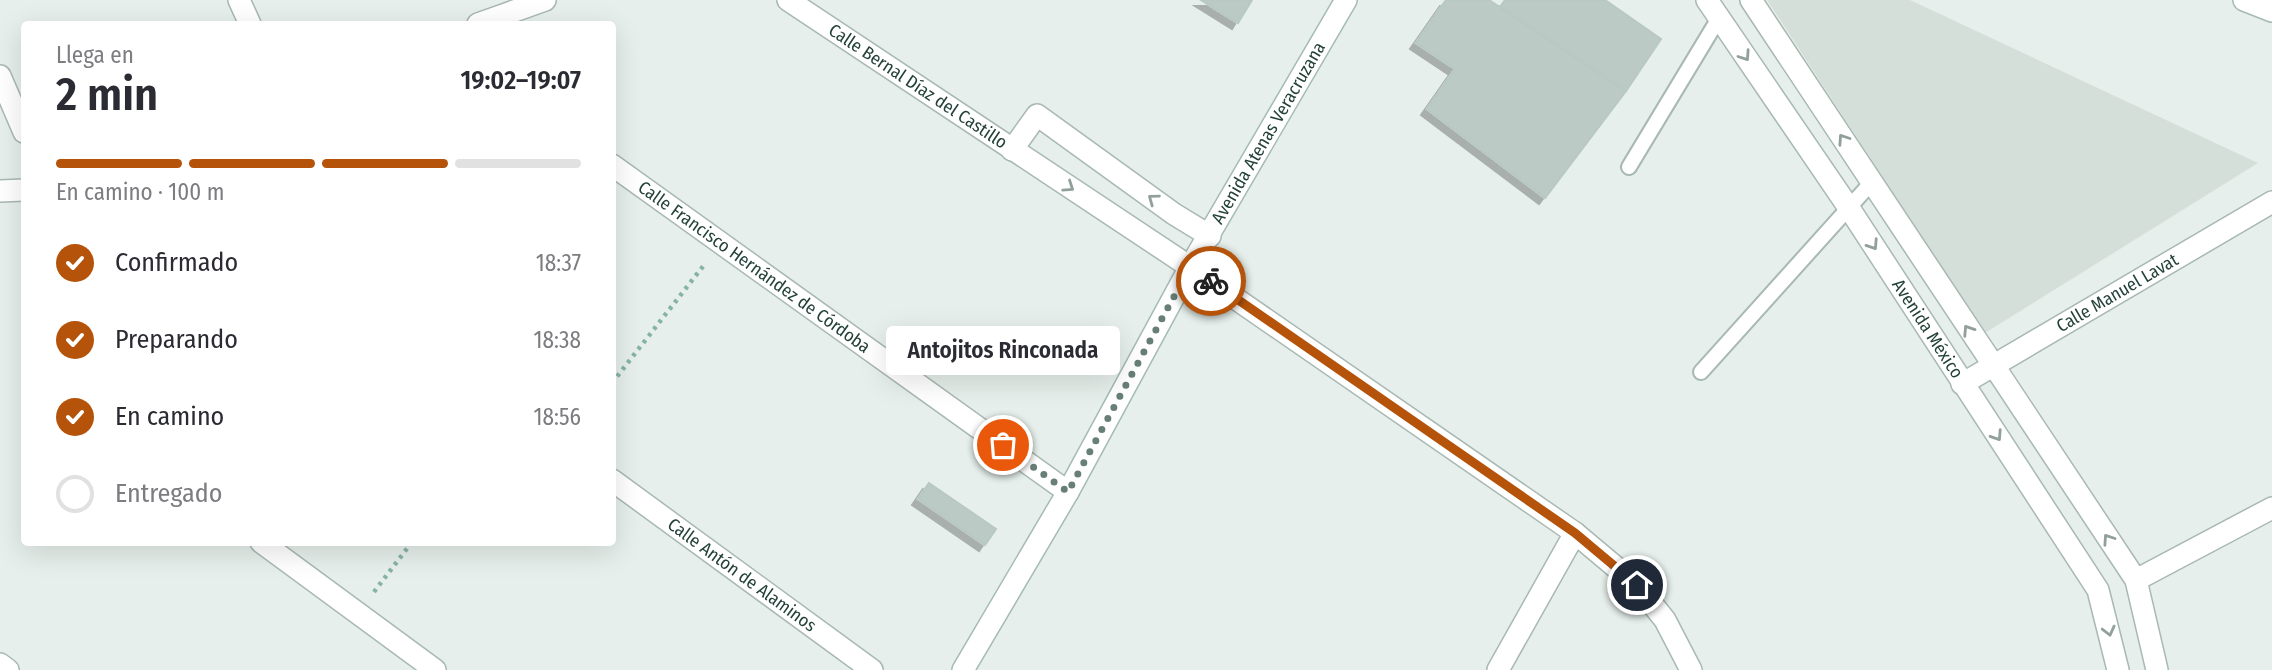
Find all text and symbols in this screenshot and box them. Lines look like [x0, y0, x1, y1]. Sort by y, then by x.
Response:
street label: Calle Bernal Díaz del Castillo [824, 19, 1011, 154]
street label: Avenida Atenas Veracruzana [1207, 38, 1330, 228]
text: Llega en [56, 41, 134, 69]
one-way arrow [1737, 49, 1750, 62]
text: 19:02–19:07 [460, 65, 581, 96]
text: 2 min [56, 67, 158, 122]
one-way arrow [1839, 134, 1852, 147]
street label: Calle Francisco Hernández de Córdoba [634, 176, 875, 358]
text: En camino · 100 m [56, 178, 224, 206]
one-way arrow [1062, 179, 1075, 192]
one-way arrow [1148, 195, 1161, 207]
one-way arrow [1864, 237, 1877, 250]
icon: check [56, 244, 94, 282]
courier [1176, 246, 1246, 316]
text: Confirmado [115, 247, 238, 278]
text: 18:37 [536, 249, 581, 277]
street label: Calle Manuel Lavat [2052, 249, 2182, 337]
icon: bike [1192, 262, 1230, 300]
street label: Avenida México [1887, 275, 1968, 382]
icon: check [56, 321, 94, 359]
text: Preparando [115, 324, 238, 355]
one-way arrow [1963, 324, 1976, 337]
text: 18:38 [534, 326, 581, 354]
callout: Antojitos Rinconada [886, 326, 1120, 375]
text: Antojitos Rinconada [908, 336, 1098, 364]
icon: check [56, 398, 94, 436]
text: En camino [115, 401, 224, 432]
text: 18:56 [534, 403, 581, 431]
pin [973, 415, 1033, 475]
icon: bag [984, 426, 1022, 464]
one-way arrow [1988, 428, 2001, 441]
text: Entregado [115, 478, 222, 509]
street label: Calle Antón de Alaminos [663, 513, 821, 637]
one-way arrow [2104, 534, 2116, 547]
pin [1607, 555, 1667, 615]
icon: home [1618, 566, 1656, 604]
one-way arrow [2101, 625, 2115, 637]

